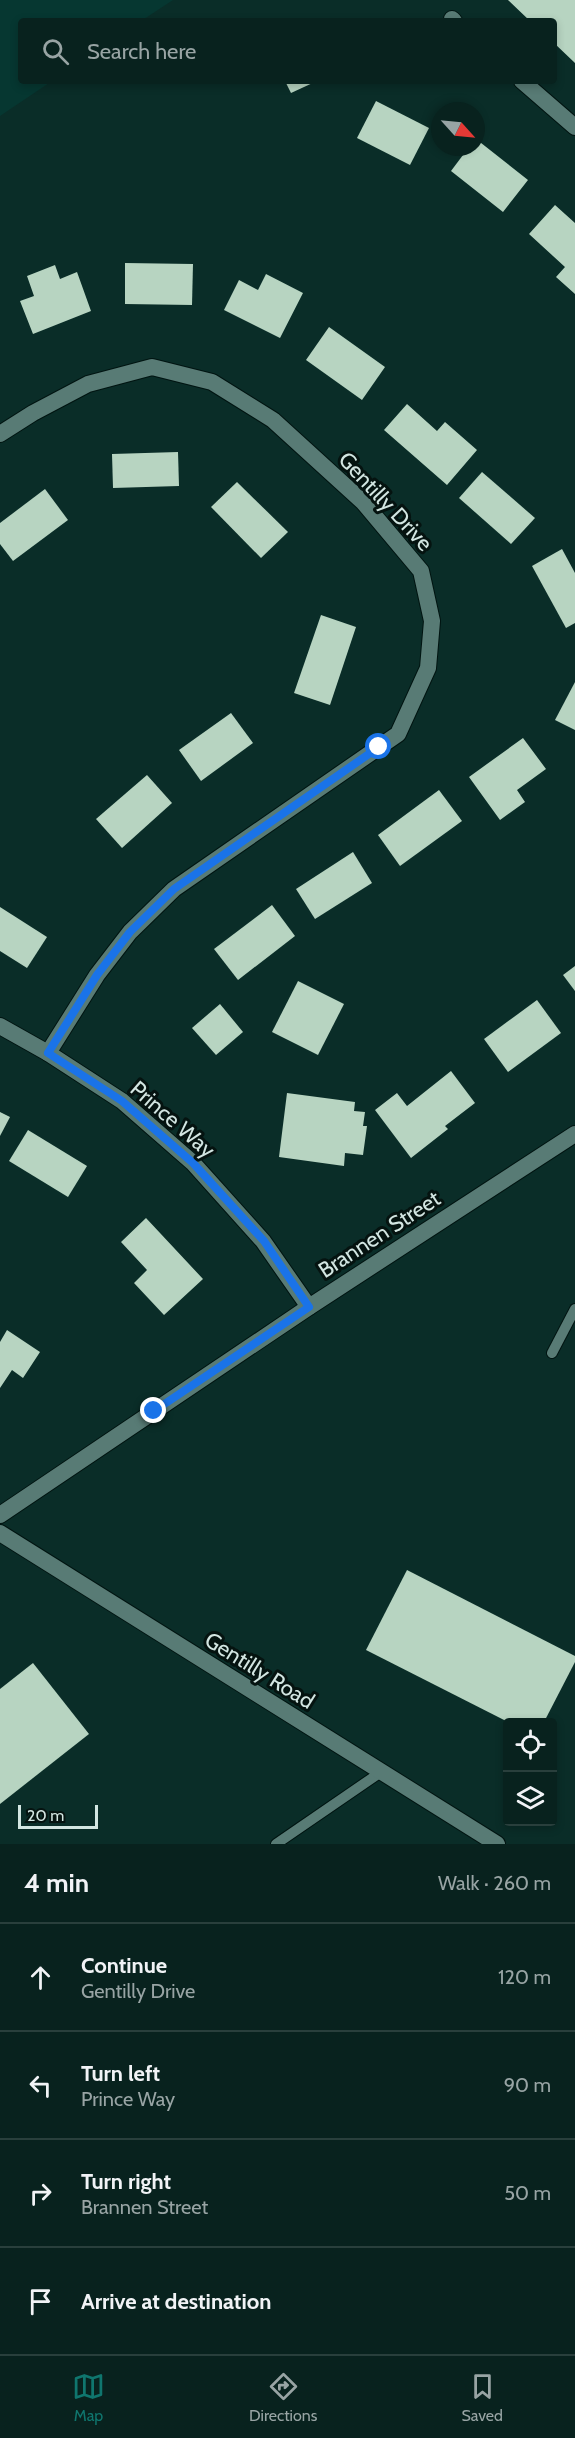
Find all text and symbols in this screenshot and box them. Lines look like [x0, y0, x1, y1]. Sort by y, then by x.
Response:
search box [18, 18, 557, 84]
icon: search [39, 35, 72, 68]
text: Search here [87, 38, 196, 65]
north arrow [431, 102, 485, 156]
street label: Gentilly Drive [333, 446, 438, 557]
route start [365, 733, 391, 759]
street label: Prince Way [125, 1075, 221, 1164]
street label: Brannen Street [313, 1185, 446, 1284]
route end [140, 1397, 166, 1423]
street label: Gentilly Road [200, 1626, 320, 1715]
map controls [503, 1718, 557, 1826]
button: locate [503, 1718, 557, 1772]
button: layers [503, 1772, 557, 1826]
scale bar [18, 1802, 98, 1830]
text: 20 m [27, 1806, 64, 1825]
text: 4 min [24, 1867, 89, 1899]
text: Walk · 260 m [438, 1871, 551, 1895]
text: Continue [81, 1952, 167, 1979]
icon: ahead [24, 1961, 57, 1994]
text: 120 m [498, 1965, 551, 1989]
text: Gentilly Drive [81, 1979, 195, 2003]
text: Turn left [81, 2060, 160, 2087]
icon: left [24, 2069, 57, 2102]
text: 90 m [504, 2073, 551, 2097]
text: Prince Way [81, 2087, 175, 2111]
text: Turn right [81, 2168, 171, 2195]
icon: right [24, 2177, 57, 2210]
text: 50 m [504, 2181, 551, 2205]
text: Brannen Street [81, 2195, 208, 2219]
icon: arrive [24, 2285, 57, 2318]
text: Arrive at destination [81, 2288, 271, 2315]
tab: Map [72, 2370, 105, 2425]
tab: Directions [249, 2370, 317, 2425]
tab: Saved [461, 2370, 503, 2425]

